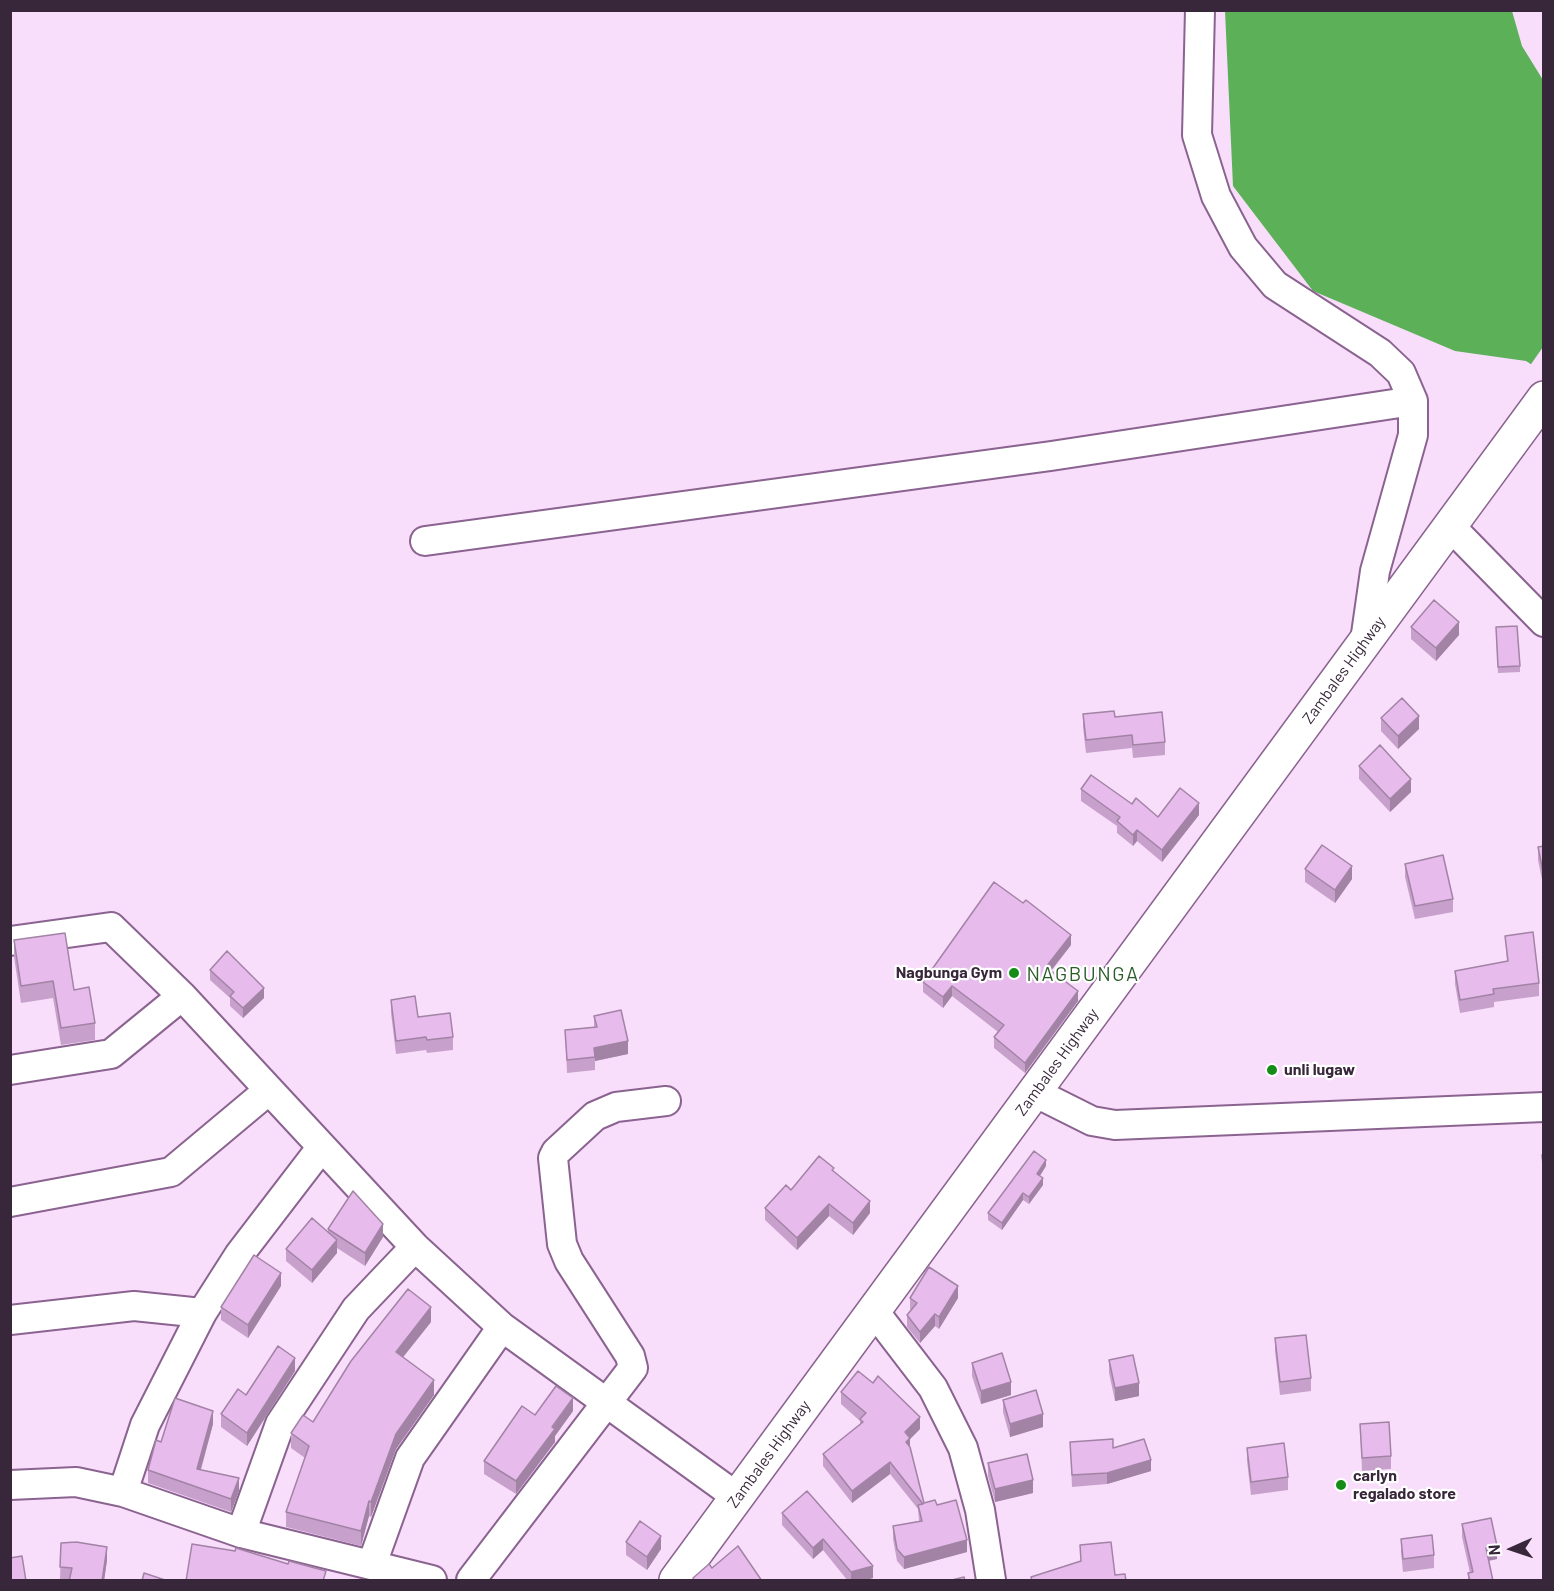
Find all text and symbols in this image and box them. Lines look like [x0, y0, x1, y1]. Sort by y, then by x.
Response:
street label: Zambales Highway [1298, 612, 1390, 728]
district label: NAGBUNGA [1026, 962, 1140, 986]
place label: Nagbunga Gym [896, 963, 1002, 983]
marker: Nagbunga Gym [1007, 966, 1021, 980]
street label: Zambales Highway [1011, 1004, 1103, 1120]
place label: unli lugaw [1284, 1060, 1355, 1080]
marker: unli lugaw [1265, 1063, 1279, 1077]
street label: Zambales Highway [723, 1396, 815, 1512]
place label: carlyn regalado store [1353, 1466, 1456, 1504]
marker: carlyn regalado store [1334, 1478, 1348, 1492]
north arrow [1482, 1519, 1542, 1579]
text: N [1484, 1544, 1503, 1556]

